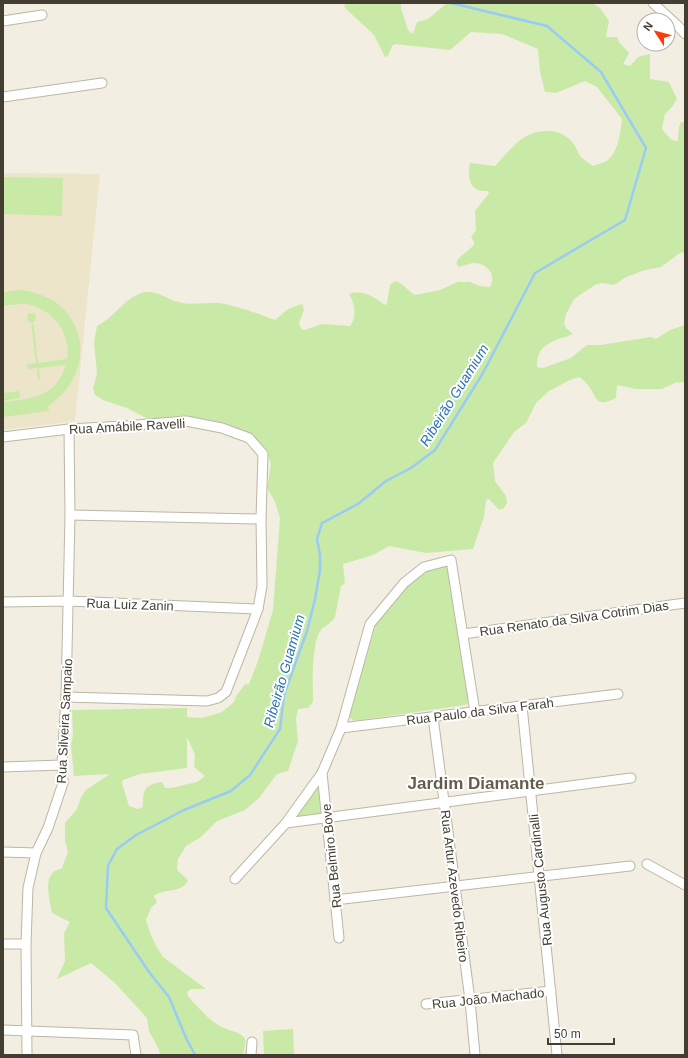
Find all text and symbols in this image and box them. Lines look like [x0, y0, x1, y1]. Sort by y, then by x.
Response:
north arrow [636, 12, 676, 52]
text: N [641, 19, 655, 33]
water label: Ribeirão Guamium [416, 341, 492, 449]
street label: Rua Amábile Ravelli [69, 416, 186, 437]
street label: Rua Luiz Zanin [86, 595, 174, 614]
street label: Rua Renato da Silva Cotrim Dias [479, 598, 670, 639]
water label: Ribeirão Guamium [260, 612, 308, 729]
street label: Rua Silveira Sampaio [54, 658, 75, 784]
street label: Rua Paulo da Silva Farah [406, 695, 555, 728]
district label: Jardim Diamante [408, 774, 545, 793]
street label: Rua Belmiro Bove [319, 803, 344, 909]
street label: Rua Artur Azevedo Ribeiro [438, 809, 471, 963]
street label: Rua Augusto Cardinalli [526, 813, 555, 946]
street label: Rua João Machado [431, 985, 545, 1012]
scale bar [548, 1020, 614, 1046]
text: 50 m [554, 1027, 581, 1041]

